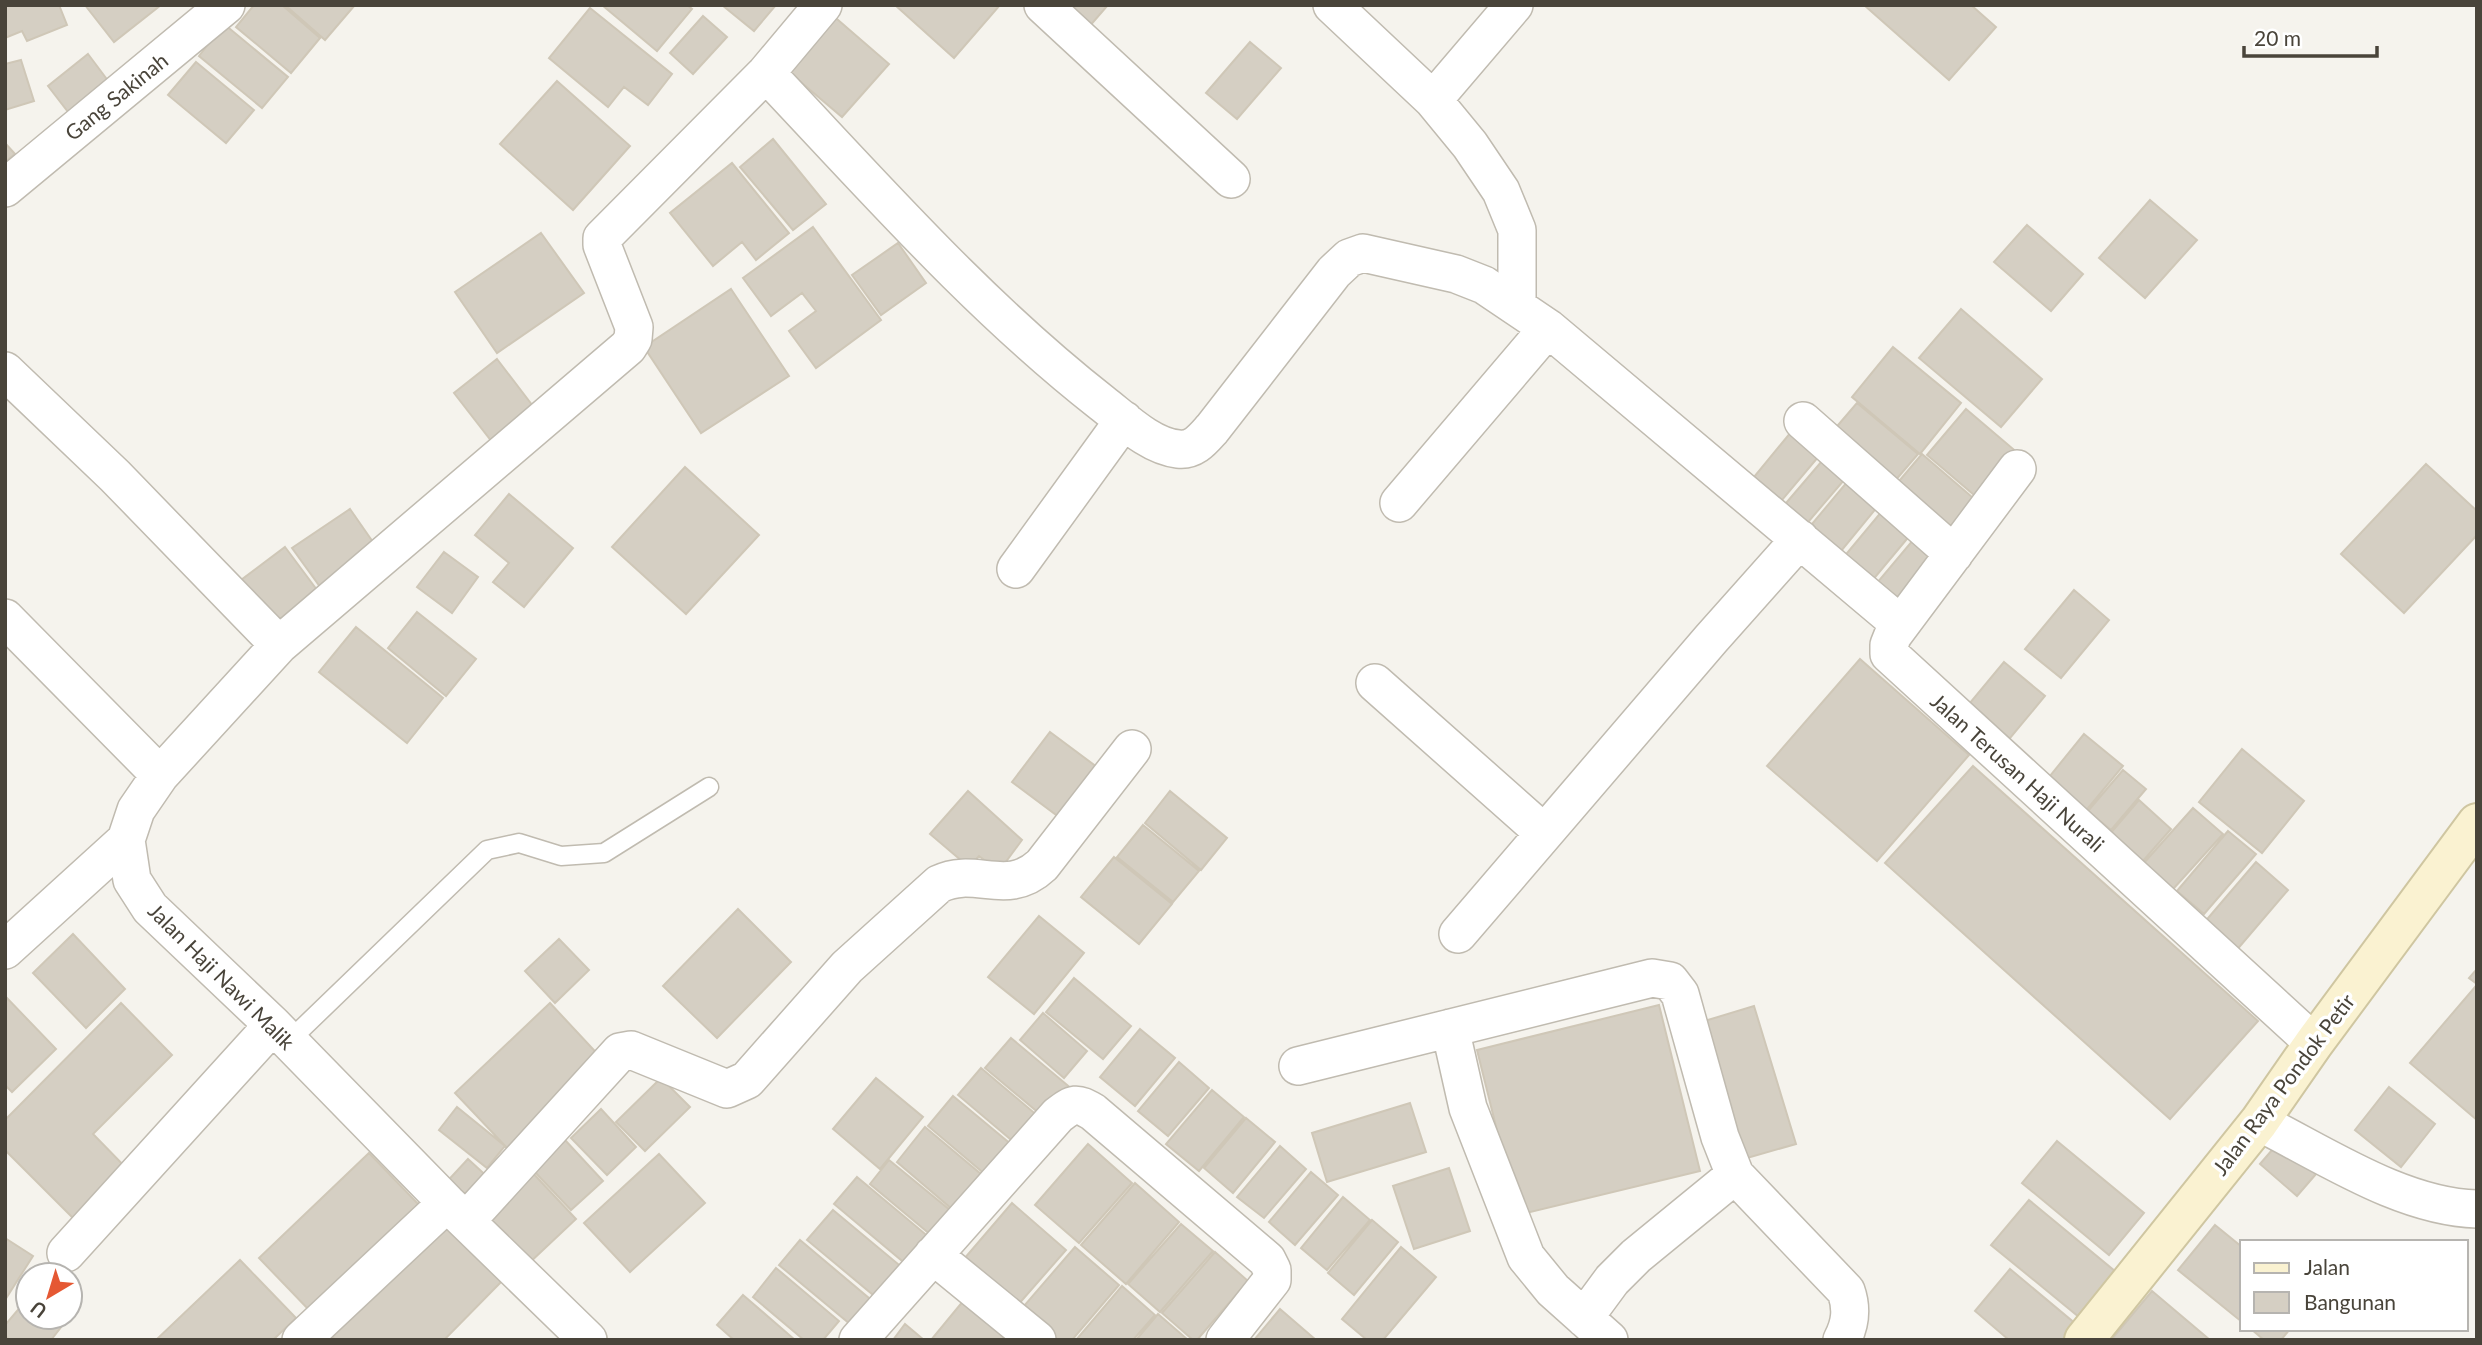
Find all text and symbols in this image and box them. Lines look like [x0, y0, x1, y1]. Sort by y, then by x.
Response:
scale bar [2244, 14, 2377, 58]
text: 20 m [2254, 25, 2301, 50]
street label: Gang Sakinah [60, 47, 172, 145]
street label: Jalan Terusan Haji Nurali [1926, 688, 2110, 856]
street label: Jalan Haji Nawi Malik [144, 898, 300, 1054]
street label: Jalan Raya Pondok Petir [2207, 988, 2359, 1179]
legend [2240, 1240, 2468, 1331]
text: Jalan [2304, 1254, 2350, 1279]
north arrow [14, 1261, 84, 1331]
text: Bangunan [2304, 1289, 2396, 1314]
text: U [26, 1296, 51, 1323]

